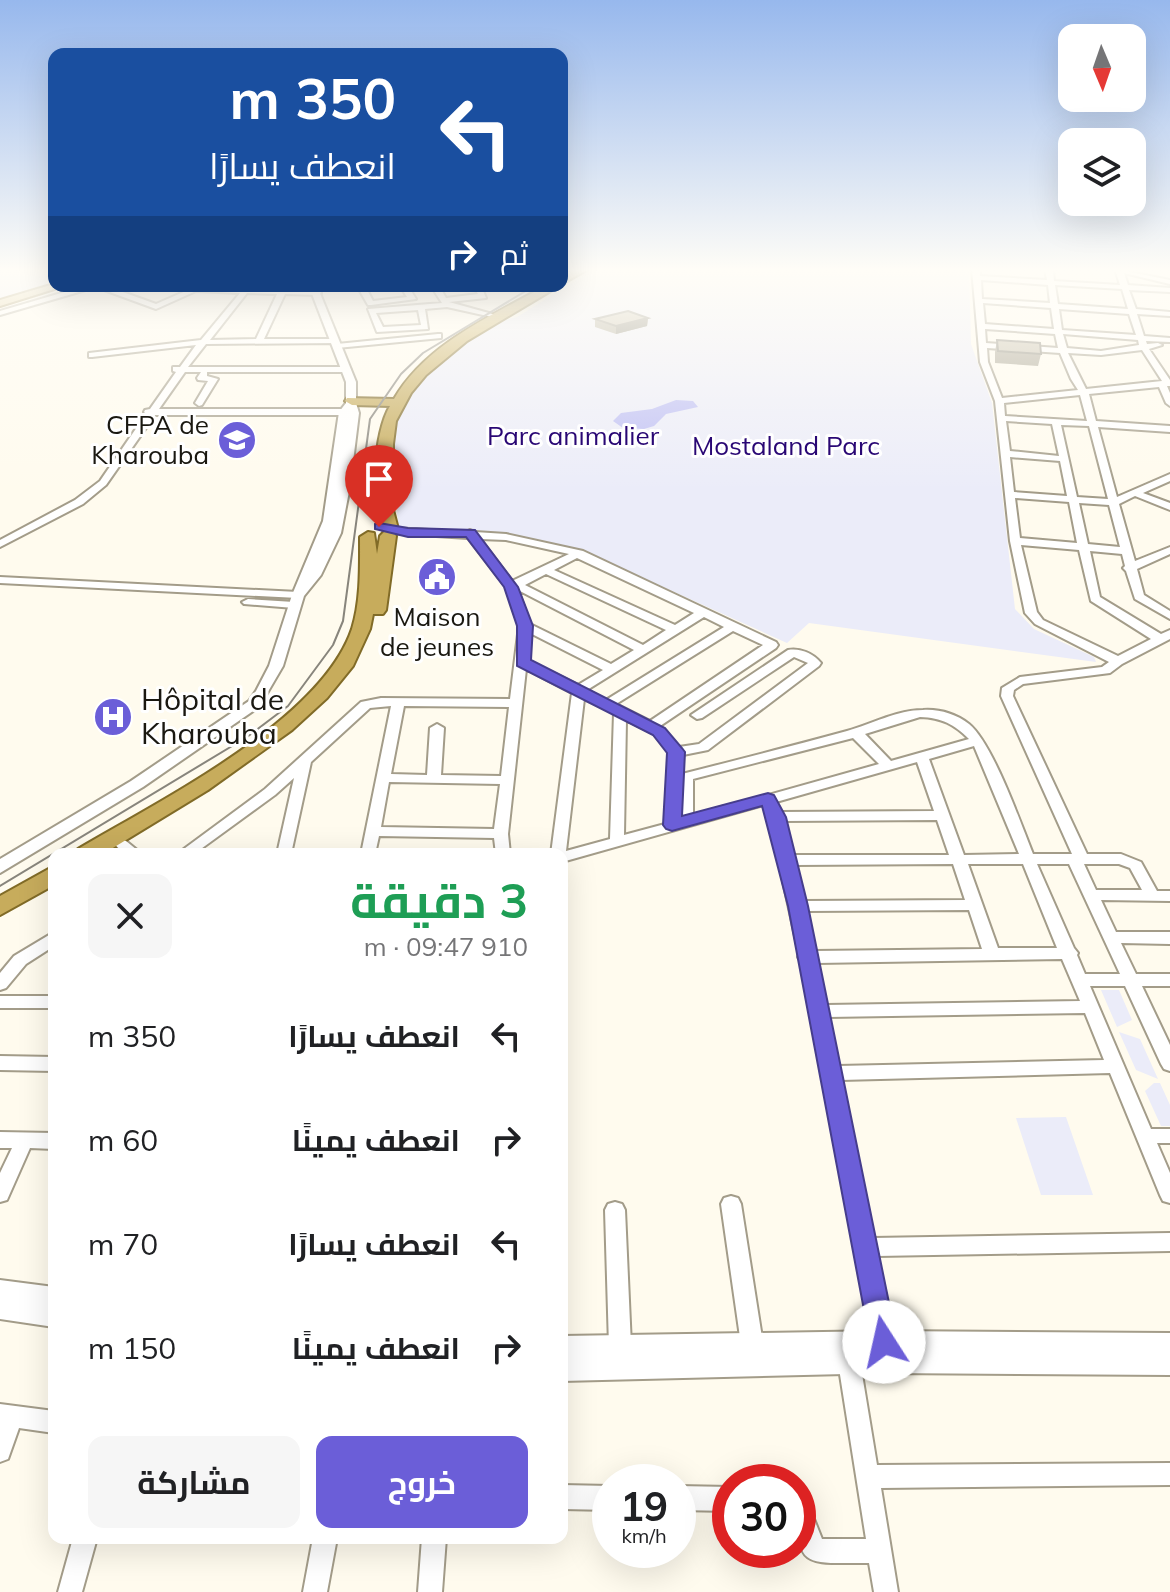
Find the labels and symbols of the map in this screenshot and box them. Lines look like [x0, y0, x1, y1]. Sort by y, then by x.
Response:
north arrow [1058, 24, 1146, 112]
place label: CFPA de Kharouba [91, 408, 209, 471]
school or university icon: CFPA de Kharouba [216, 419, 258, 461]
park label: Parc animalier [487, 419, 660, 452]
park label: Mostaland Parc [692, 429, 880, 462]
pin [345, 445, 413, 527]
public building icon: Maison de jeunes [416, 556, 458, 598]
place label: Maison de jeunes [380, 600, 494, 663]
place label: Hôpital de Kharouba [141, 680, 284, 752]
hospital icon: Hôpital de Kharouba [92, 696, 134, 738]
position arrow [842, 1300, 926, 1384]
speed limit sign: 30 [712, 1464, 816, 1568]

